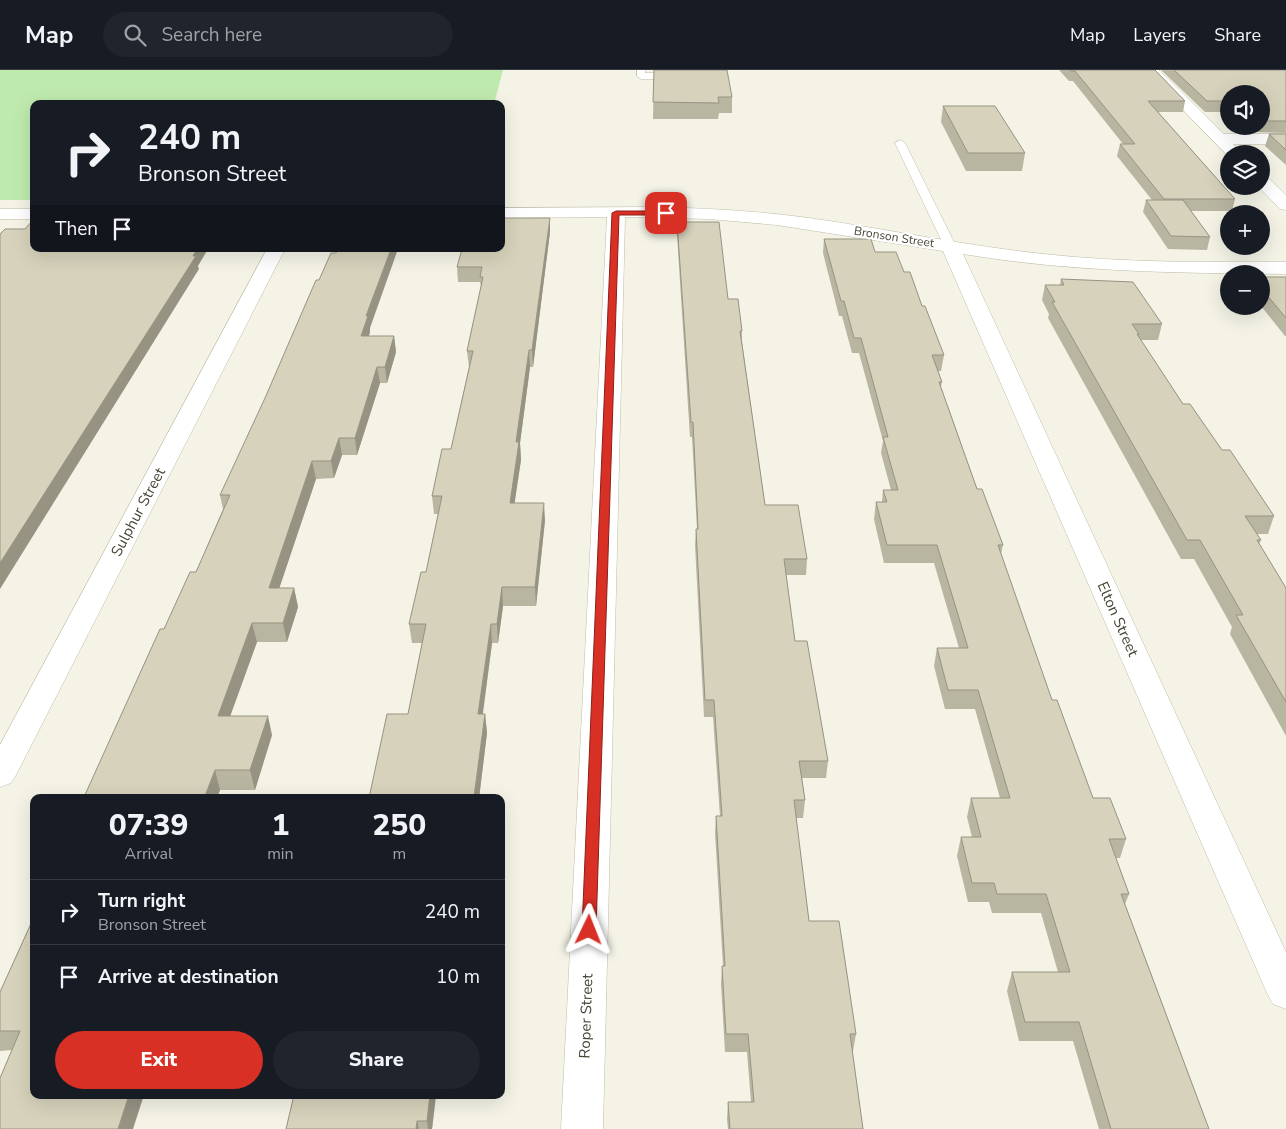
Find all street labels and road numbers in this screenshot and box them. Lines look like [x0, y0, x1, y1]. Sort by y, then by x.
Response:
street label: Bronson Street [853, 223, 936, 251]
street label: Sulphur Street [106, 463, 170, 560]
street label: Elton Street [1093, 578, 1144, 660]
street label: Roper Street [575, 972, 598, 1059]

